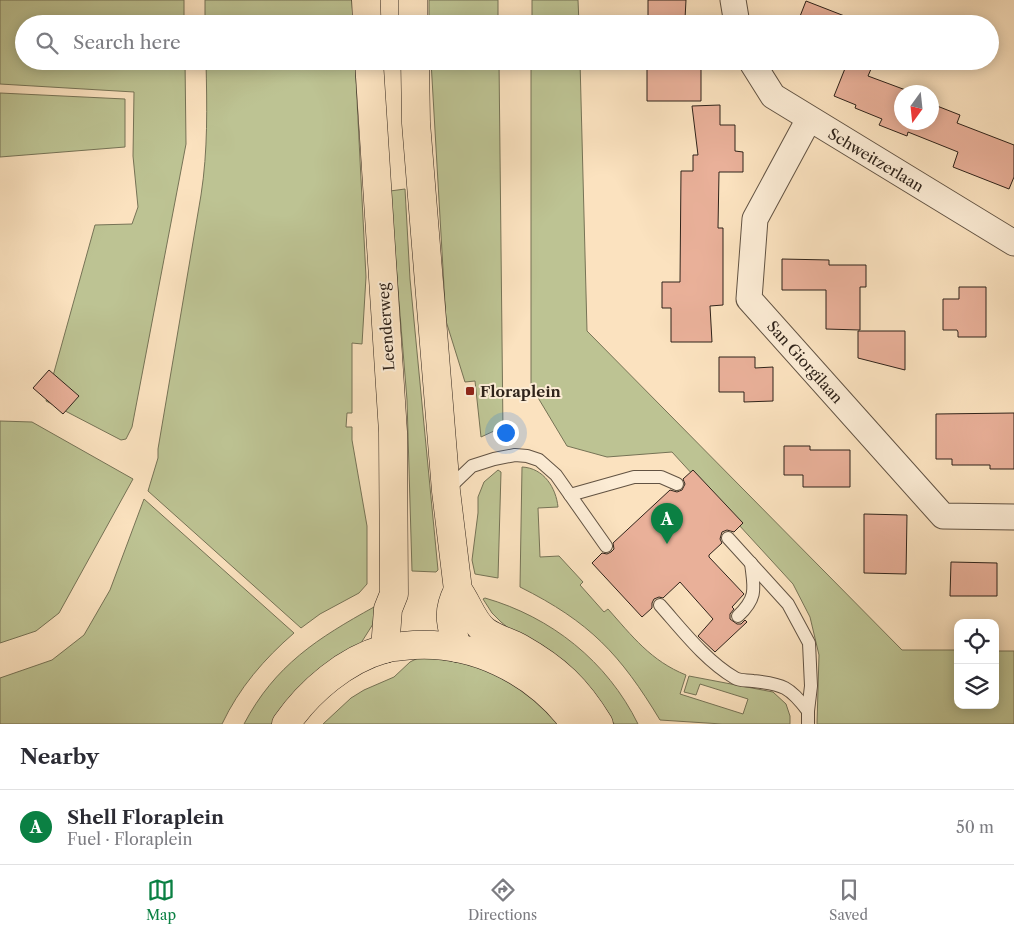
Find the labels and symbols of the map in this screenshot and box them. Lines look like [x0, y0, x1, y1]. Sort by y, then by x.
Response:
north arrow [894, 85, 939, 130]
street label: Schweitzerlaan [825, 124, 928, 196]
street label: Leenderweg [373, 282, 399, 372]
street label: San Giorgilaan [763, 317, 847, 408]
place label: Floraplein [480, 382, 562, 401]
marker: Floraplein [464, 385, 476, 397]
your location [493, 420, 519, 446]
pin: A [651, 503, 683, 544]

